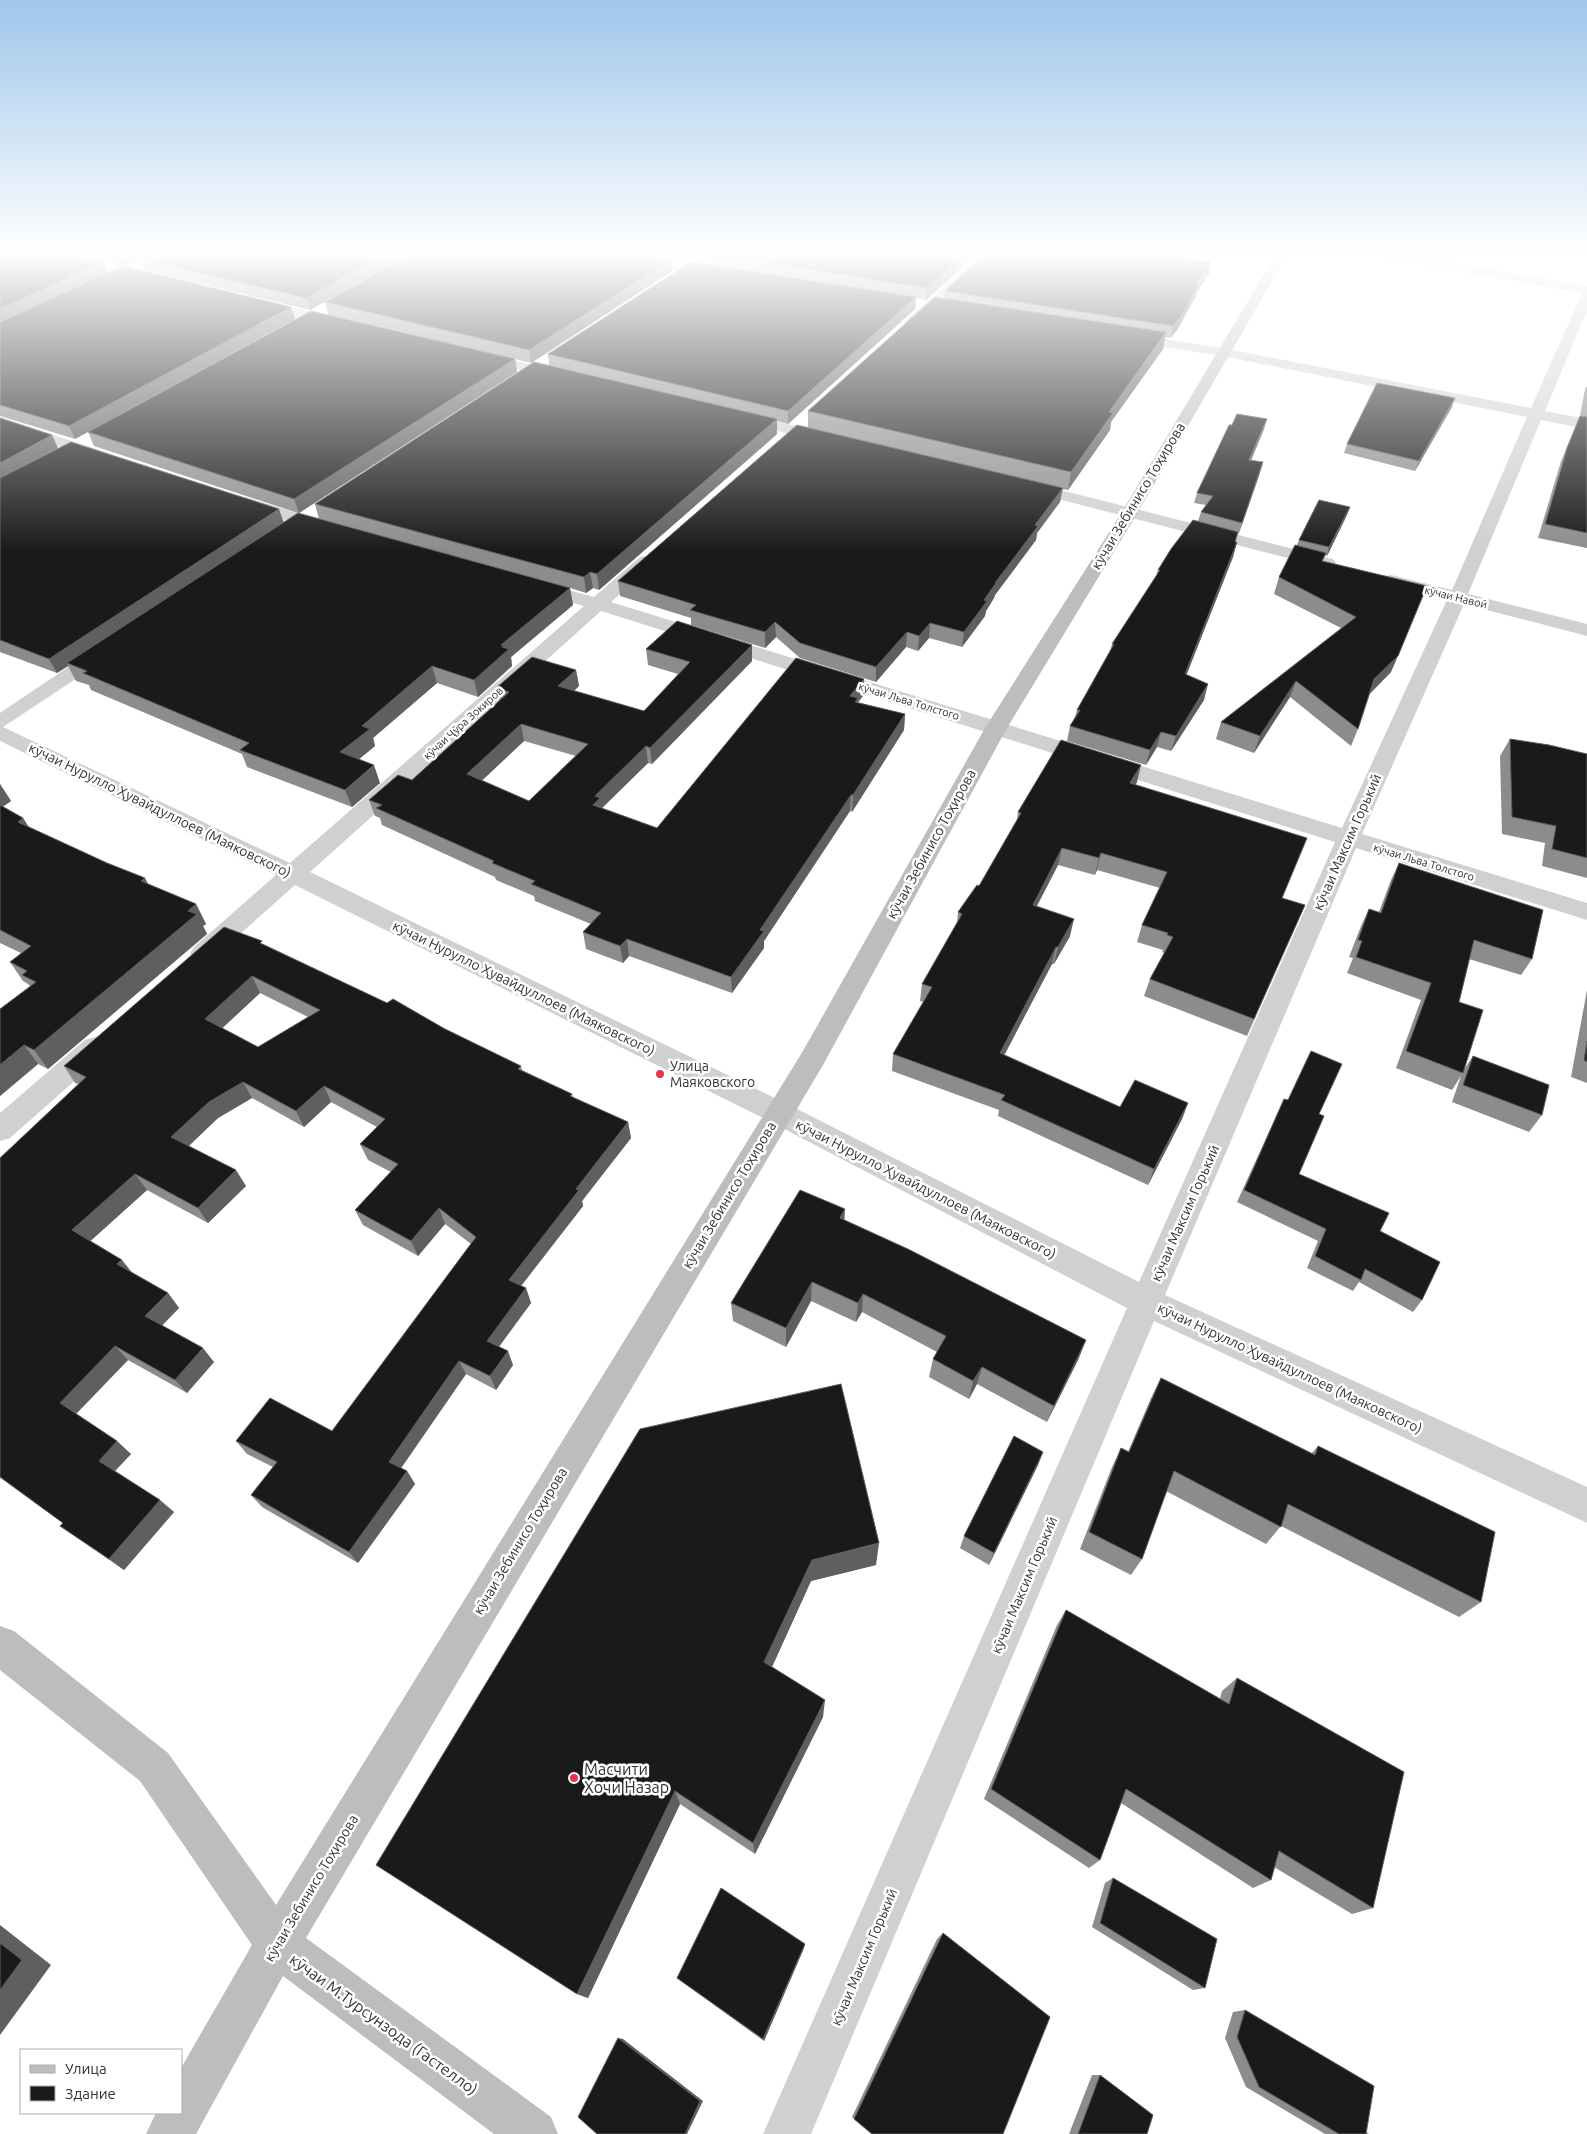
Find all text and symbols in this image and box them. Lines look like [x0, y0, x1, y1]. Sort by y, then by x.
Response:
street label: кӯчаи Зебинисо Тоҳирова [1088, 420, 1188, 572]
street label: кӯчаи Навоӣ [1424, 583, 1488, 611]
street label: кӯчаи Льва Толстого [857, 680, 961, 722]
street label: кӯчаи Ҷӯра Зокиров [421, 684, 505, 762]
street label: кӯчаи Нурулло Ҳувайдуллоев (Маяковского) [26, 739, 294, 881]
street label: кӯчаи Зебинисо Тоҳирова [883, 767, 979, 921]
street label: кӯчаи Максим Горький [1310, 771, 1384, 913]
street label: кӯчаи Льва Толстого [1372, 841, 1476, 883]
street label: кӯчаи Нурулло Ҳувайдуллоев (Маяковского) [390, 917, 658, 1059]
place label: Улица Маяковского [670, 1058, 755, 1090]
marker: Улица Маяковского [654, 1068, 666, 1080]
street label: кӯчаи Нурулло Ҳувайдуллоев (Маяковского) [793, 1116, 1059, 1262]
street label: кӯчаи Зебинисо Тоҳирова [679, 1119, 779, 1271]
street label: кӯчаи Максим Горький [1148, 1142, 1222, 1284]
street label: кӯчаи Нурулло Ҳувайдуллоев (Маяковского) [1155, 1300, 1425, 1436]
street label: кӯчаи Зебинисо Тоҳирова [470, 1465, 570, 1617]
street label: кӯчаи Максим Горький [988, 1514, 1060, 1656]
place label: Масчити Хочи Назар [584, 1760, 669, 1796]
marker: Масчити Хочи Назар [568, 1772, 580, 1784]
street label: кӯчаи Зебинисо Тоҳирова [261, 1812, 361, 1964]
street label: кӯчаи Максим Горький [828, 1886, 900, 2028]
street label: кӯчаи М.Турсунзода (Гастелло) [286, 1950, 481, 2099]
legend [20, 2049, 182, 2114]
text: Улица [65, 2060, 107, 2077]
text: Здание [65, 2085, 116, 2102]

